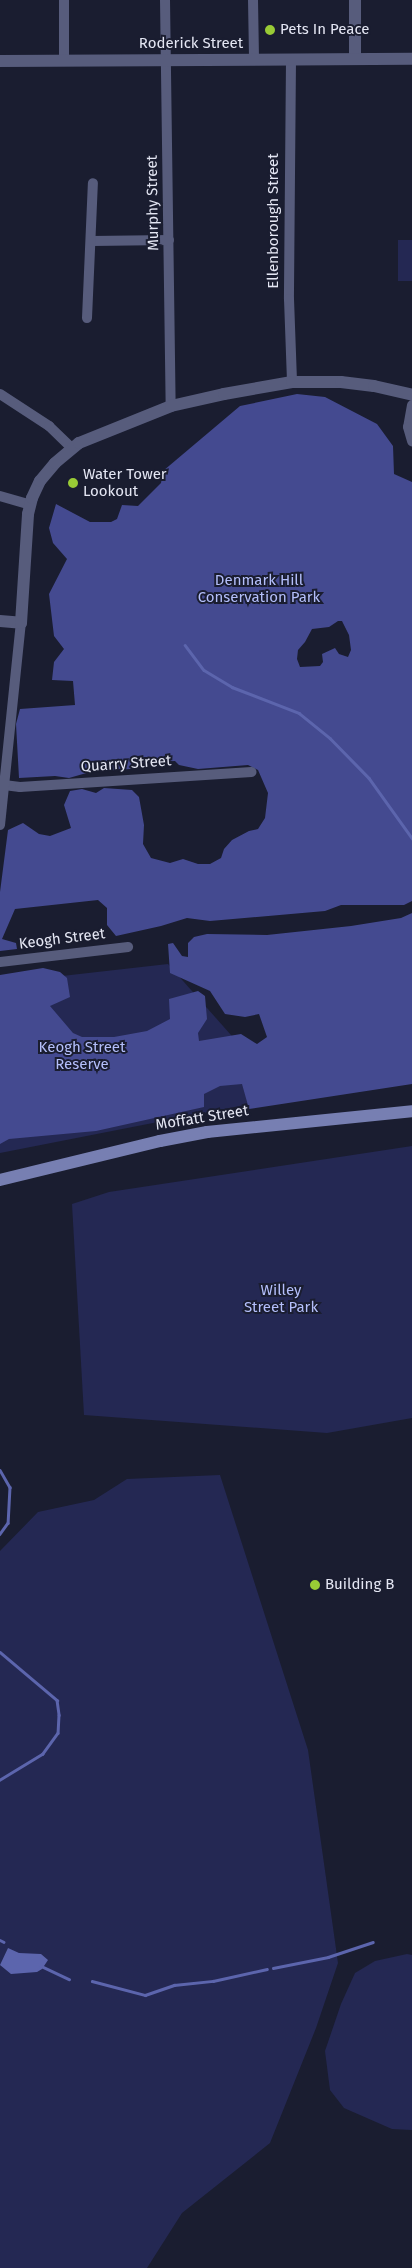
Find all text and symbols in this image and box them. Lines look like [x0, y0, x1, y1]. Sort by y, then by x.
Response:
place label: Pets In Peace [280, 21, 370, 39]
marker: Pets In Peace [264, 24, 276, 36]
street label: Roderick Street [139, 35, 243, 53]
street label: Ellenborough Street [265, 153, 283, 289]
street label: Murphy Street [143, 155, 163, 251]
place label: Water Tower Lookout [83, 465, 167, 500]
marker: Water Tower Lookout [67, 477, 79, 489]
park label: Denmark Hill Conservation Park [198, 571, 320, 606]
street label: Quarry Street [80, 752, 172, 776]
street label: Keogh Street [18, 925, 106, 953]
park label: Keogh Street Reserve [39, 1038, 125, 1073]
street label: Moffatt Street [154, 1102, 250, 1134]
park label: Willey Street Park [244, 1281, 318, 1316]
place label: Building B [325, 1576, 394, 1594]
marker: Building B [309, 1579, 321, 1591]

